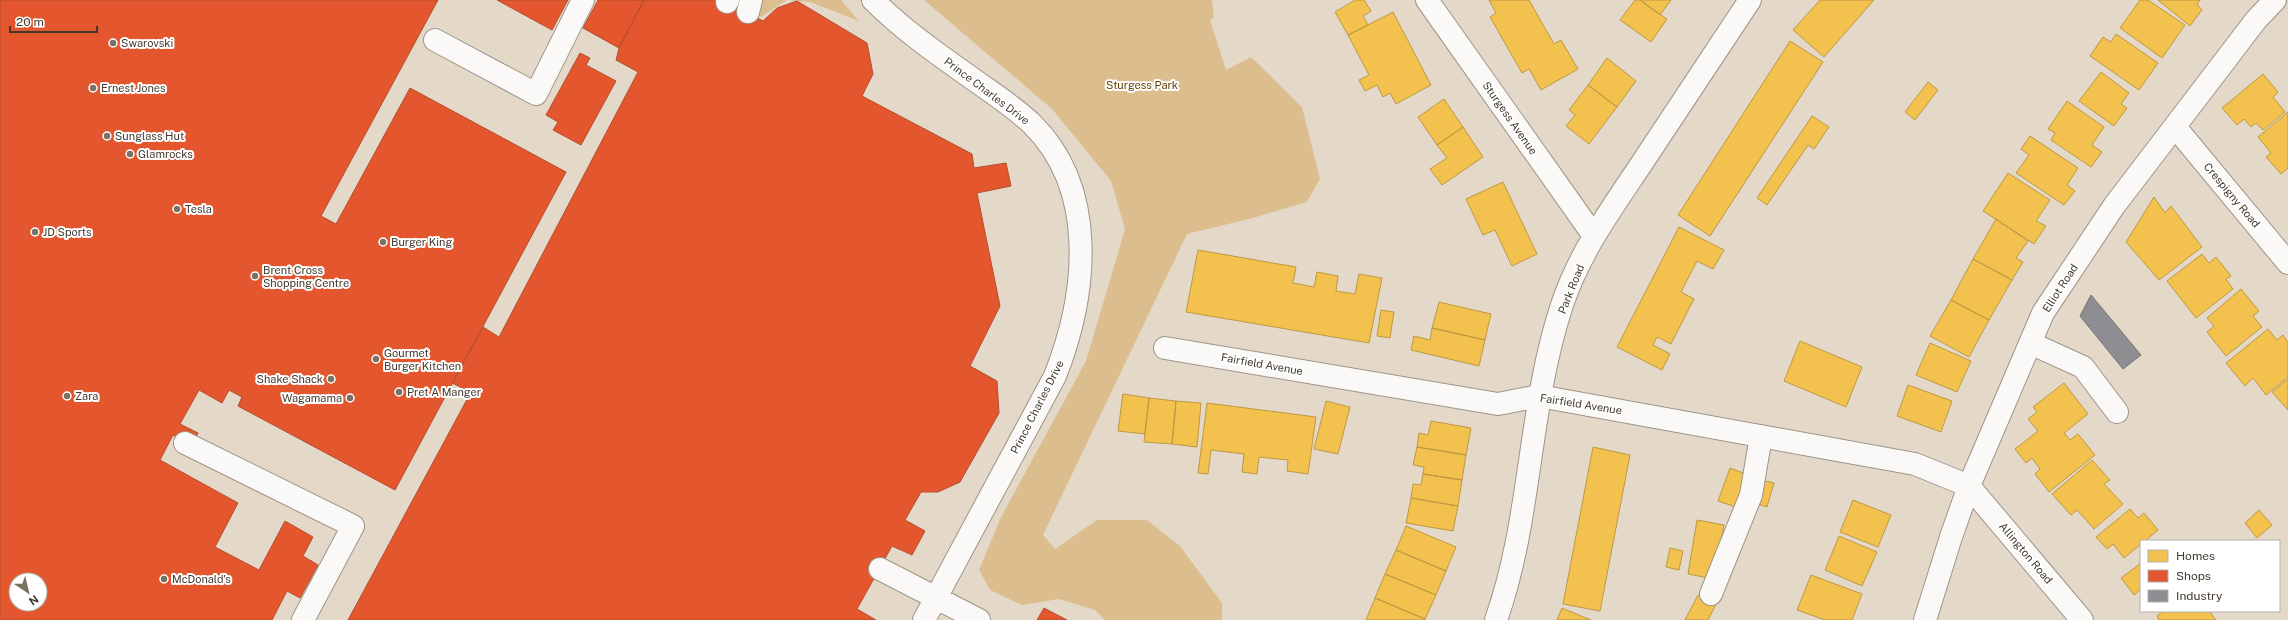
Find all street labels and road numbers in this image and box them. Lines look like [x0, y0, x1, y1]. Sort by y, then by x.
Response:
street label: Prince Charles Drive [942, 55, 1032, 127]
street label: Sturgess Avenue [1480, 79, 1540, 157]
street label: Crespigny Road [2202, 160, 2262, 230]
street label: Elliot Road [2040, 262, 2080, 314]
street label: Park Road [1556, 263, 1586, 315]
street label: Fairfield Avenue [1220, 351, 1304, 377]
street label: Prince Charles Drive [1008, 358, 1066, 456]
street label: Fairfield Avenue [1539, 392, 1623, 416]
street label: Allington Road [1997, 520, 2055, 586]

